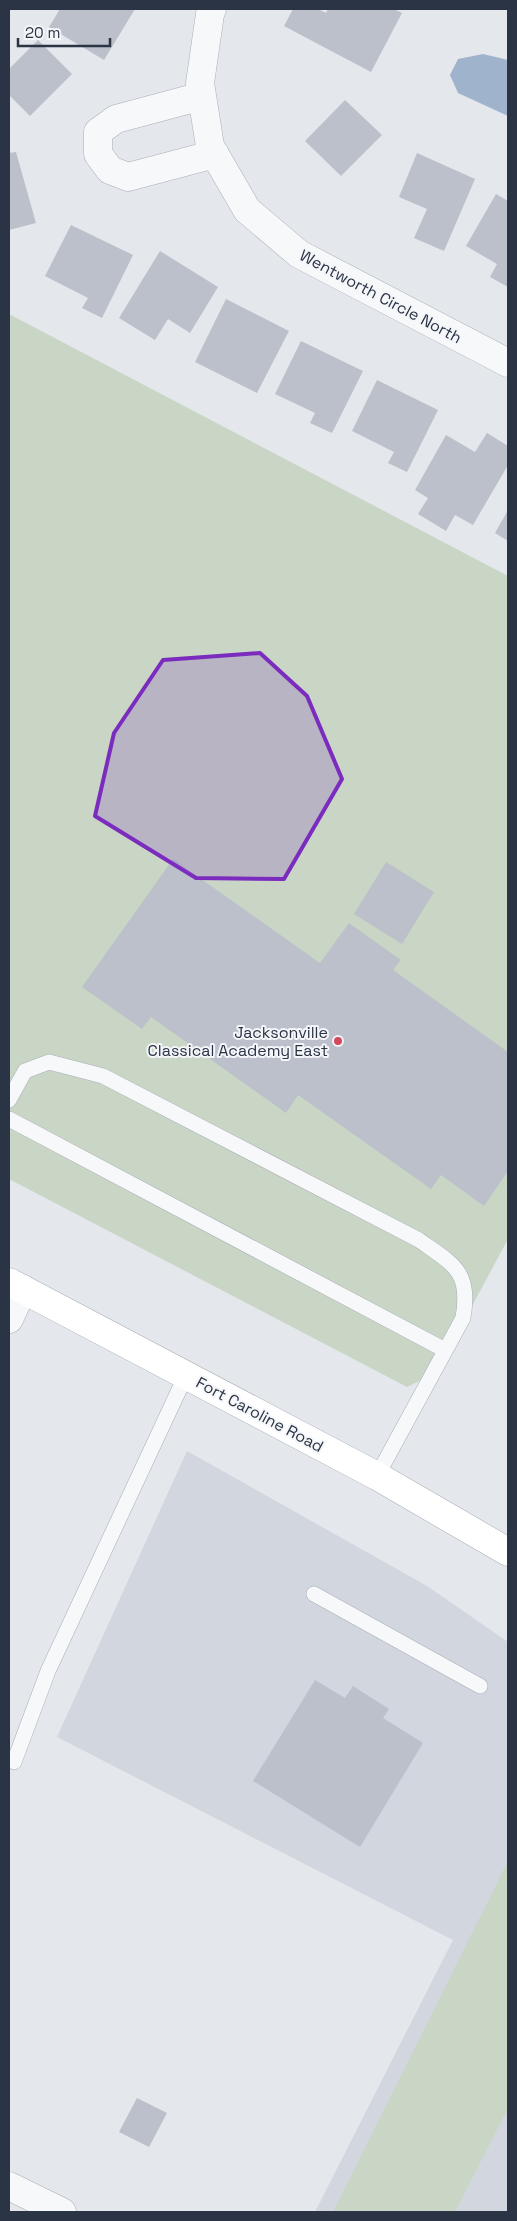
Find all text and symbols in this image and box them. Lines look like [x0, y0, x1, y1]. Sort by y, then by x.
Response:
scale bar [18, 15, 110, 47]
text: 20 m [25, 23, 60, 42]
street label: Wentworth Circle North [296, 245, 466, 348]
place label: Jacksonville Classical Academy East [148, 1022, 328, 1061]
marker: Jacksonville Classical Academy East [332, 1035, 344, 1047]
street label: Fort Caroline Road [192, 1372, 327, 1457]

